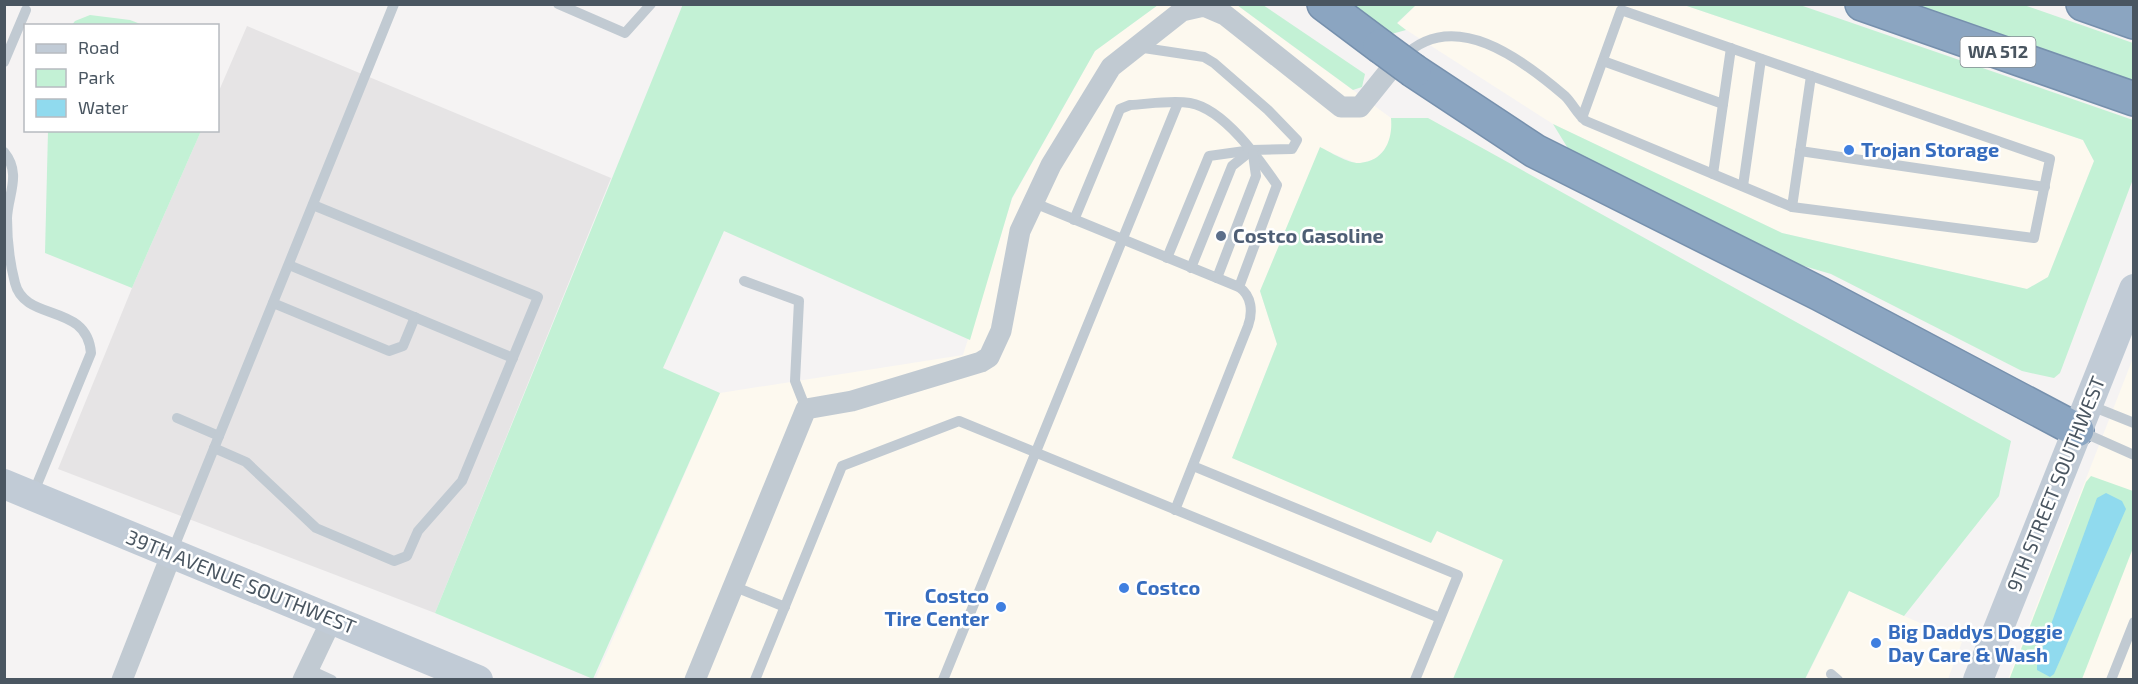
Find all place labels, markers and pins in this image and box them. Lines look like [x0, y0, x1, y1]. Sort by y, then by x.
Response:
place label: Trojan Storage [1861, 137, 1999, 161]
marker: Trojan Storage [1842, 143, 1856, 157]
place label: Costco Gasoline [1233, 223, 1384, 247]
marker: Costco Gasoline [1214, 229, 1228, 243]
place label: Costco [1136, 575, 1200, 599]
marker: Costco [1117, 581, 1131, 595]
place label: Costco Tire Center [884, 583, 989, 630]
marker: Costco Tire Center [994, 600, 1008, 614]
place label: Big Daddys Doggie Day Care & Wash [1888, 619, 2063, 667]
marker: Big Daddys Doggie Day Care & Wash [1869, 636, 1883, 650]

